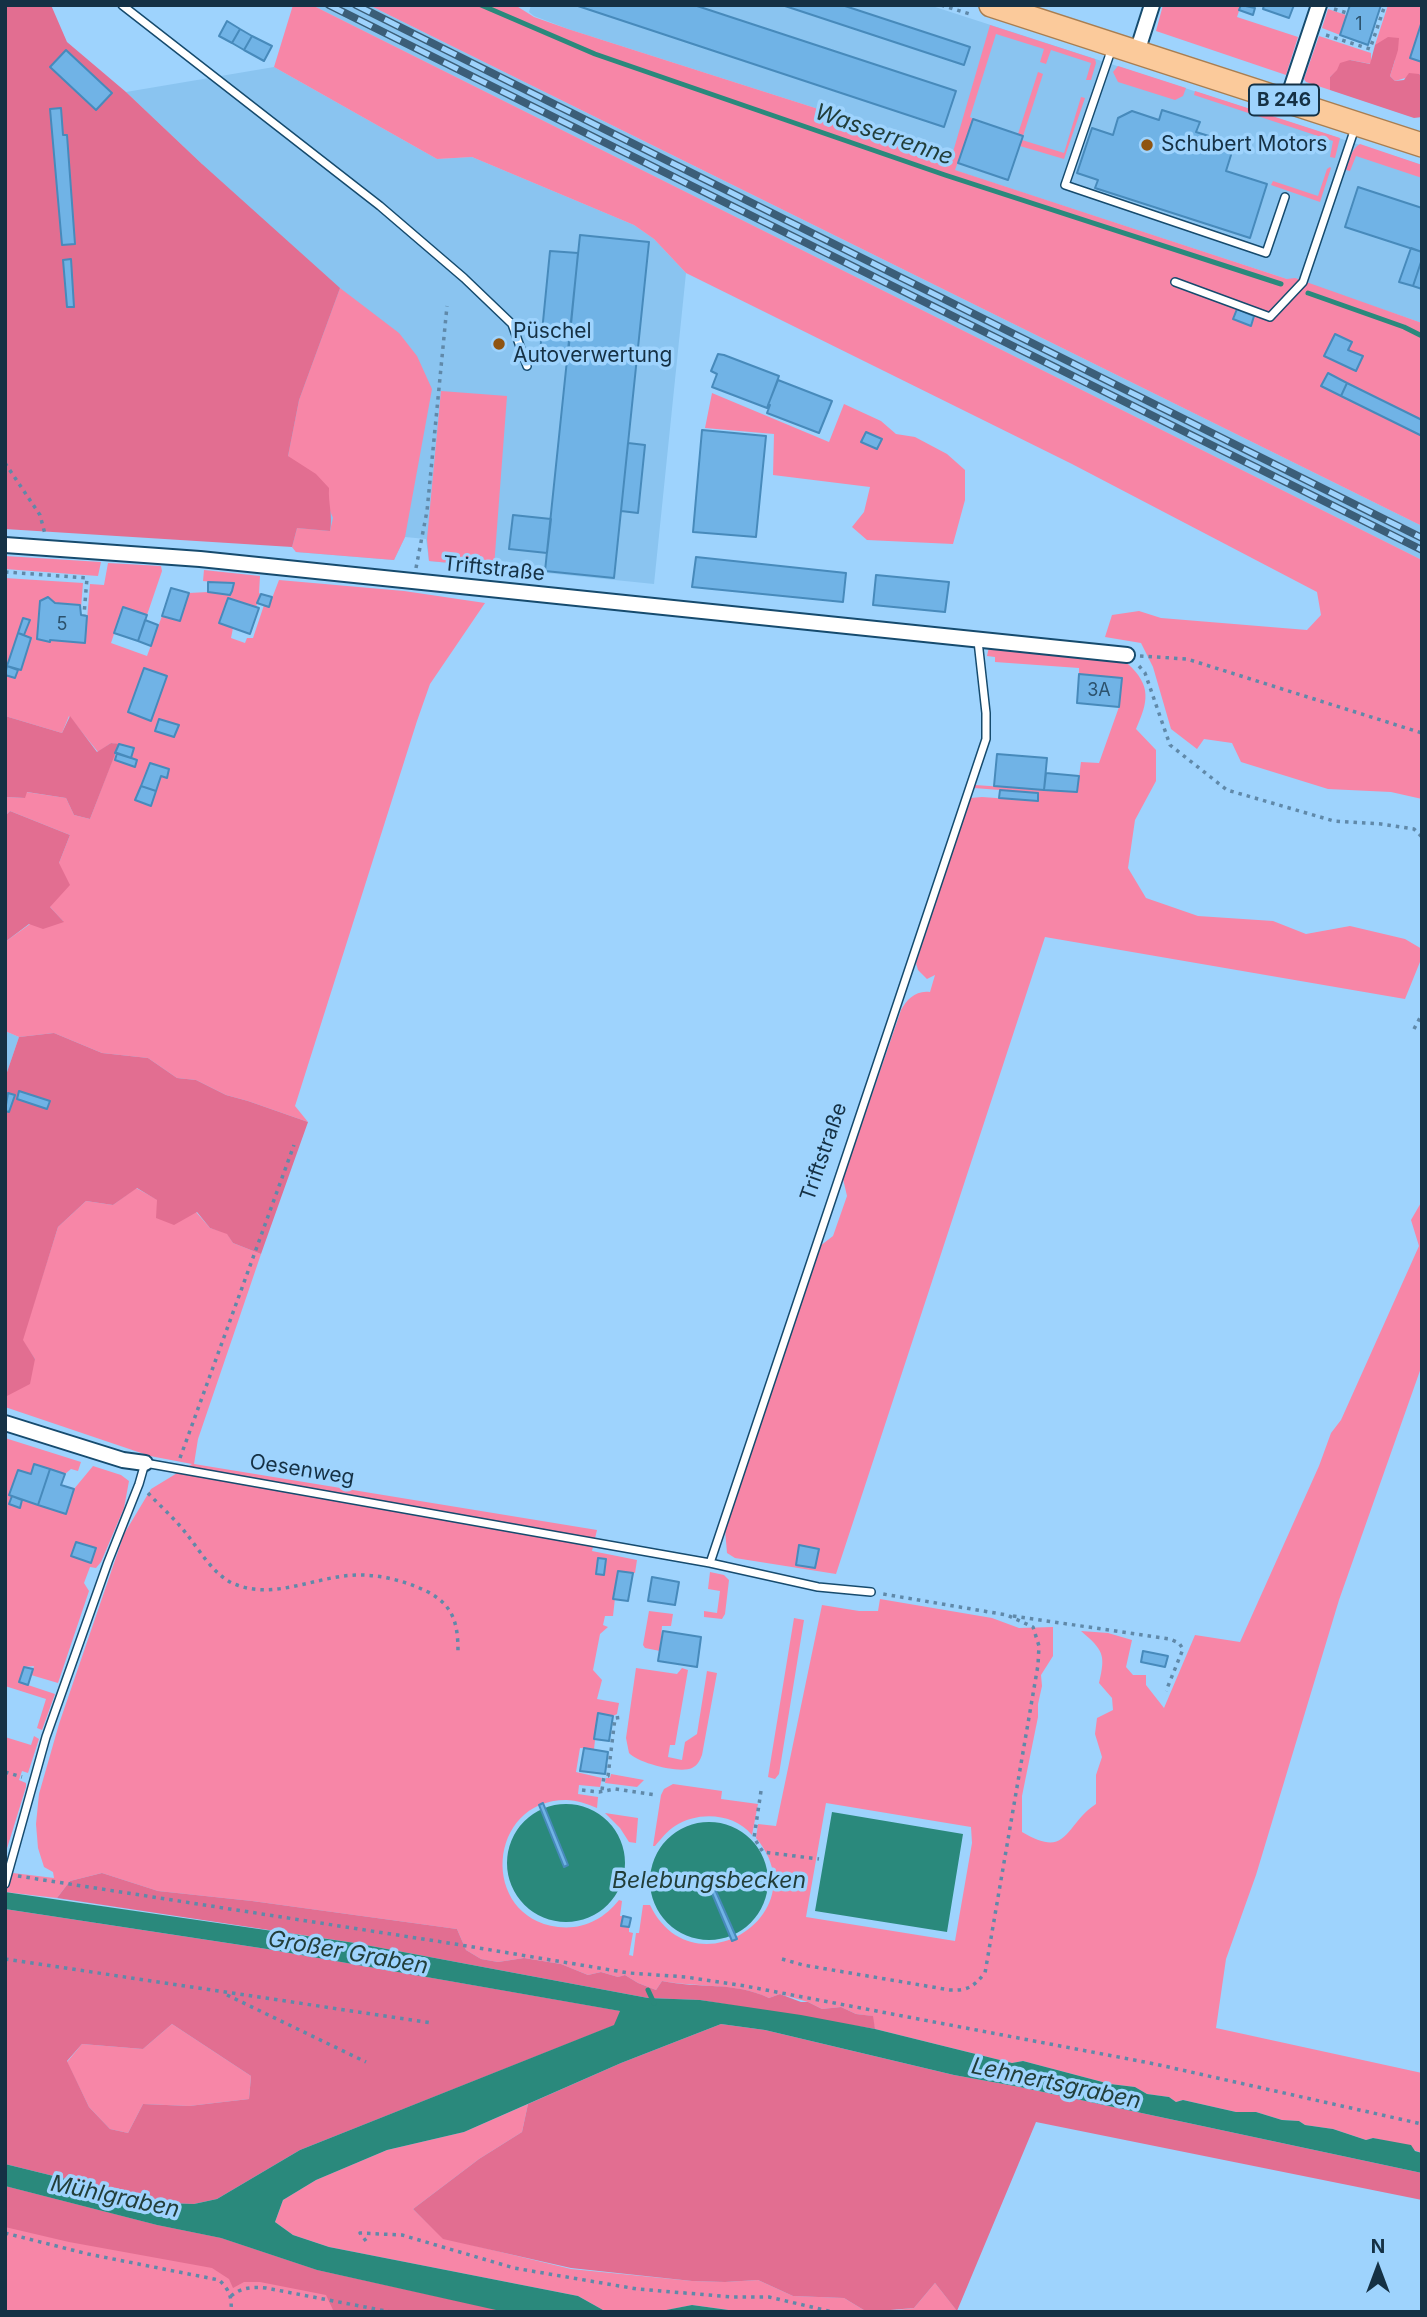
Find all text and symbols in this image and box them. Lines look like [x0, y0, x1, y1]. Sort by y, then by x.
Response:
house number: 1 [1355, 14, 1363, 36]
road number: B 246 [1249, 85, 1319, 116]
water label: Wasserrenne [811, 98, 957, 172]
place label: Schubert Motors [1161, 132, 1327, 158]
marker: Schubert Motors [1139, 137, 1155, 153]
place label: Püschel Autoverwertung [513, 319, 672, 369]
marker: Püschel Autoverwertung [491, 336, 507, 352]
street label: Triftstraße [442, 551, 546, 587]
house number: 5 [57, 614, 67, 636]
house number: 3A [1087, 680, 1111, 702]
street label: Triftstraße [795, 1100, 853, 1204]
street label: Oesenweg [248, 1449, 356, 1491]
water label: Belebungsbecken [612, 1867, 806, 1895]
water label: Großer Graben [266, 1925, 430, 1981]
water label: Lehnertsgraben [969, 2053, 1143, 2115]
water label: Mühlgraben [48, 2170, 182, 2224]
north arrow [1343, 2233, 1413, 2303]
text: N [1371, 2235, 1385, 2258]

